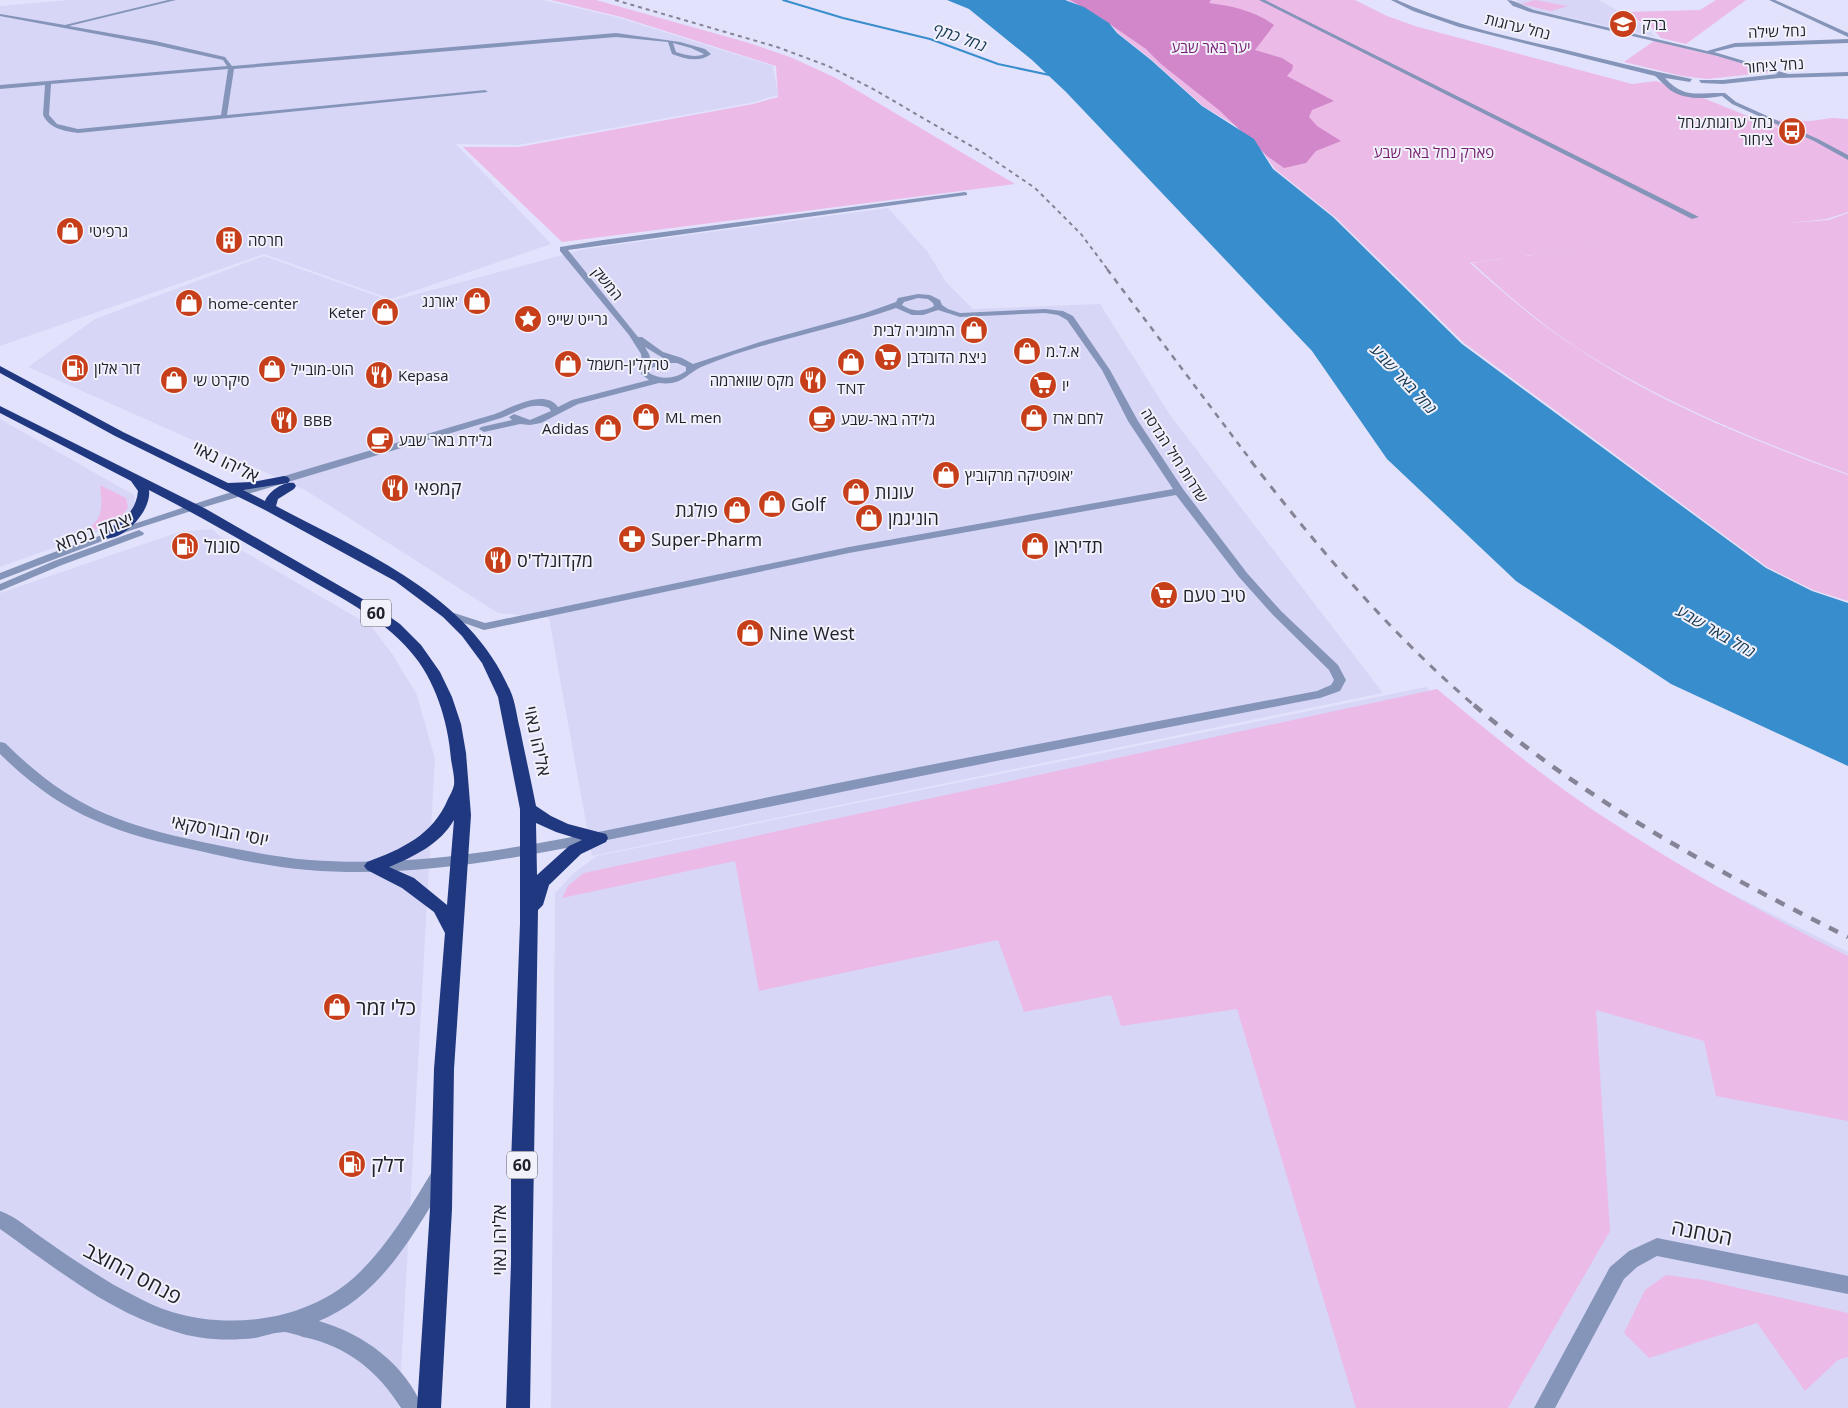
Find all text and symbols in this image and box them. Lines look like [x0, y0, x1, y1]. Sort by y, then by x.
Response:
street label: נחל ערוגות [1483, 8, 1553, 44]
school or university icon: ברק [1608, 9, 1638, 39]
place label: ברק [1642, 14, 1666, 34]
water label: נחל כתף [930, 17, 990, 57]
street label: נחל שילה [1748, 20, 1806, 42]
park label: יער באר שבע [1171, 37, 1251, 57]
street label: נחל ציחור [1744, 53, 1804, 77]
place label: נחל ערוגות/נחל ציחור [1678, 112, 1773, 149]
bus stop icon: נחל ערוגות/נחל ציחור [1777, 116, 1807, 146]
park label: פארק נחל באר שבע [1374, 142, 1494, 162]
shop icon: גרפיטי [55, 216, 85, 246]
place label: גרפיטי [89, 221, 128, 241]
building icon: חרסה [214, 225, 244, 255]
place label: חרסה [248, 230, 283, 250]
street label: המשק [588, 262, 628, 304]
shop icon: אורנג' [462, 286, 492, 316]
shop icon: home-center [174, 288, 204, 318]
place label: אורנג' [422, 291, 458, 311]
place label: home-center [208, 293, 298, 313]
shop icon: Keter [370, 297, 400, 327]
place label: Keter [328, 302, 366, 322]
place icon: גרייט שייפ [513, 304, 543, 334]
place label: גרייט שייפ [547, 309, 608, 329]
shop icon: הרמוניה לבית [959, 315, 989, 345]
place label: הרמוניה לבית [873, 320, 955, 340]
shop icon: א.ל.מ [1012, 336, 1042, 366]
water label: נחל באר שבע [1365, 339, 1442, 419]
place label: א.ל.מ [1046, 341, 1079, 361]
supermarket icon: ניצת הדובדבן [873, 342, 903, 372]
shop icon: TNT [836, 347, 866, 377]
place label: ניצת הדובדבן [907, 347, 987, 367]
shop icon: טרקלין-חשמל [553, 349, 583, 379]
fuel station icon: דור אלון [60, 353, 90, 383]
shop icon: הוט-מובייל [257, 354, 287, 384]
place label: טרקלין-חשמל [587, 354, 669, 374]
place label: דור אלון [94, 358, 141, 378]
place label: הוט-מובייל [291, 359, 354, 379]
restaurant icon: Kepasa [364, 360, 394, 390]
shop icon: סיקרט שי [159, 365, 189, 395]
place label: Kepasa [398, 365, 449, 385]
restaurant icon: מקס שווארמה [798, 365, 828, 395]
place label: סיקרט שי [193, 370, 250, 390]
place label: מקס שווארמה [710, 370, 794, 390]
supermarket icon: יו [1028, 370, 1058, 400]
place label: יו [1062, 375, 1069, 395]
place label: TNT [837, 378, 866, 398]
shop icon: ML men [631, 402, 661, 432]
shop icon: לחם ארז [1019, 403, 1049, 433]
cafe icon: גלידה באר-שבע [807, 404, 837, 434]
street label: שדרות חיל הנדסה [1137, 404, 1213, 506]
restaurant icon: BBB [269, 405, 299, 435]
place label: ML men [665, 407, 722, 427]
place label: לחם ארז [1053, 408, 1103, 428]
place label: גלידה באר-שבע [841, 409, 935, 429]
place label: BBB [303, 410, 332, 430]
shop icon: Adidas [593, 413, 623, 443]
place label: Adidas [542, 418, 589, 438]
cafe icon: גלידת באר שבע [365, 425, 395, 455]
place label: גלידת באר שבע [399, 430, 492, 450]
street label: אליהו נאוי [189, 435, 263, 487]
shop icon: אופטיקה מרקוביץ' [931, 460, 961, 490]
place label: אופטיקה מרקוביץ' [965, 465, 1073, 485]
restaurant icon: קמפאי [380, 473, 410, 503]
place label: קמפאי [414, 476, 462, 500]
shop icon: עונות [841, 477, 871, 507]
place label: עונות [875, 480, 914, 504]
shop icon: Golf [757, 489, 787, 519]
place label: Golf [791, 492, 826, 516]
shop icon: פולגת [722, 495, 752, 525]
place label: פולגת [675, 498, 718, 522]
shop icon: הוניגמן [854, 503, 884, 533]
street label: יצחק נפחא [52, 506, 136, 556]
place label: הוניגמן [888, 506, 939, 530]
pharmacy icon: Super-Pharm [617, 524, 647, 554]
place label: Super-Pharm [651, 527, 762, 551]
fuel station icon: סונול [170, 531, 200, 561]
shop icon: תדיראן [1020, 531, 1050, 561]
place label: סונול [204, 534, 240, 558]
place label: תדיראן [1054, 534, 1103, 558]
restaurant icon: מקדונלד'ס [483, 545, 513, 575]
place label: מקדונלד'ס [517, 548, 593, 572]
supermarket icon: טיב טעם [1149, 580, 1179, 610]
place label: טיב טעם [1183, 583, 1246, 607]
water label: נחל באר שבע [1672, 599, 1760, 663]
road number: 60 [361, 600, 391, 626]
shop icon: Nine West [735, 618, 765, 648]
place label: Nine West [769, 621, 855, 645]
street label: אליהו נאוי [519, 704, 557, 778]
street label: יוסי הבורסקאי [169, 809, 271, 851]
shop icon: כלי זמר [322, 992, 352, 1022]
place label: כלי זמר [356, 993, 416, 1021]
fuel station icon: דלק [337, 1149, 367, 1179]
place label: דלק [371, 1150, 405, 1178]
road number: 60 [507, 1152, 537, 1178]
street label: אליהו נאוי [487, 1204, 511, 1276]
street label: הטחנה [1669, 1212, 1735, 1252]
street label: פנחס החוצב [79, 1235, 187, 1311]

